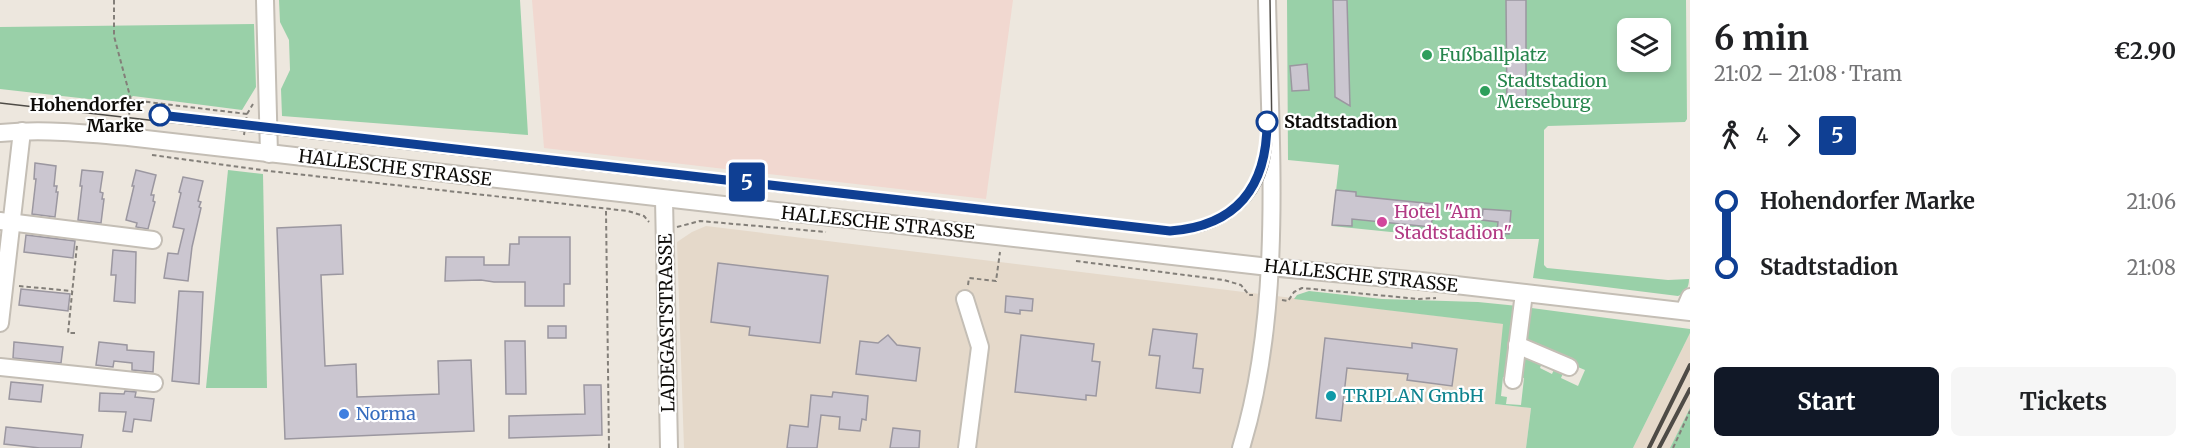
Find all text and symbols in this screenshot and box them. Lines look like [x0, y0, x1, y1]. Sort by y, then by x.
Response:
map controls [1617, 18, 1671, 72]
button: layers [1617, 18, 1671, 72]
text: 6 min [1714, 18, 1809, 59]
text: €2.90 [2114, 37, 2176, 65]
place label: Fußballplatz [1439, 43, 1547, 66]
marker: Fußballplatz [1420, 48, 1434, 62]
text: 21:02 – 21:08 · Tram [1714, 61, 1902, 86]
place label: Stadtstadion Merseburg [1497, 69, 1607, 113]
marker: Stadtstadion Merseburg [1478, 84, 1492, 98]
place label: Hohendorfer Marke [30, 93, 144, 137]
marker: Hohendorfer Marke [149, 104, 171, 126]
place label: Stadtstadion [1284, 110, 1397, 133]
marker: Stadtstadion [1256, 111, 1278, 133]
icon: walk [1714, 119, 1747, 152]
icon: forward [1777, 119, 1810, 152]
text: 5 [1831, 122, 1844, 149]
text: 4 [1756, 123, 1768, 148]
street label: HALLESCHE STRASSE [297, 144, 494, 191]
line badge: 5 [728, 162, 766, 201]
text: 5 [741, 169, 753, 196]
text: Hohendorfer Marke [1760, 187, 1975, 215]
text: 21:06 [2127, 189, 2176, 214]
place label: Hotel "Am Stadtstadion" [1394, 200, 1512, 244]
street label: HALLESCHE STRASSE [780, 201, 977, 244]
marker: Hotel "Am Stadtstadion" [1375, 215, 1389, 229]
street label: LADEGASTSTRASSE [653, 233, 680, 413]
text: Stadtstadion [1760, 253, 1898, 281]
street label: HALLESCHE STRASSE [1263, 254, 1460, 297]
text: 21:08 [2127, 255, 2176, 280]
button: Start [1714, 367, 1939, 436]
button: Tickets [1951, 367, 2176, 436]
place label: TRIPLAN GmbH [1343, 384, 1484, 407]
marker: TRIPLAN GmbH [1324, 389, 1338, 403]
place label: Norma [356, 402, 416, 425]
marker: Norma [337, 407, 351, 421]

